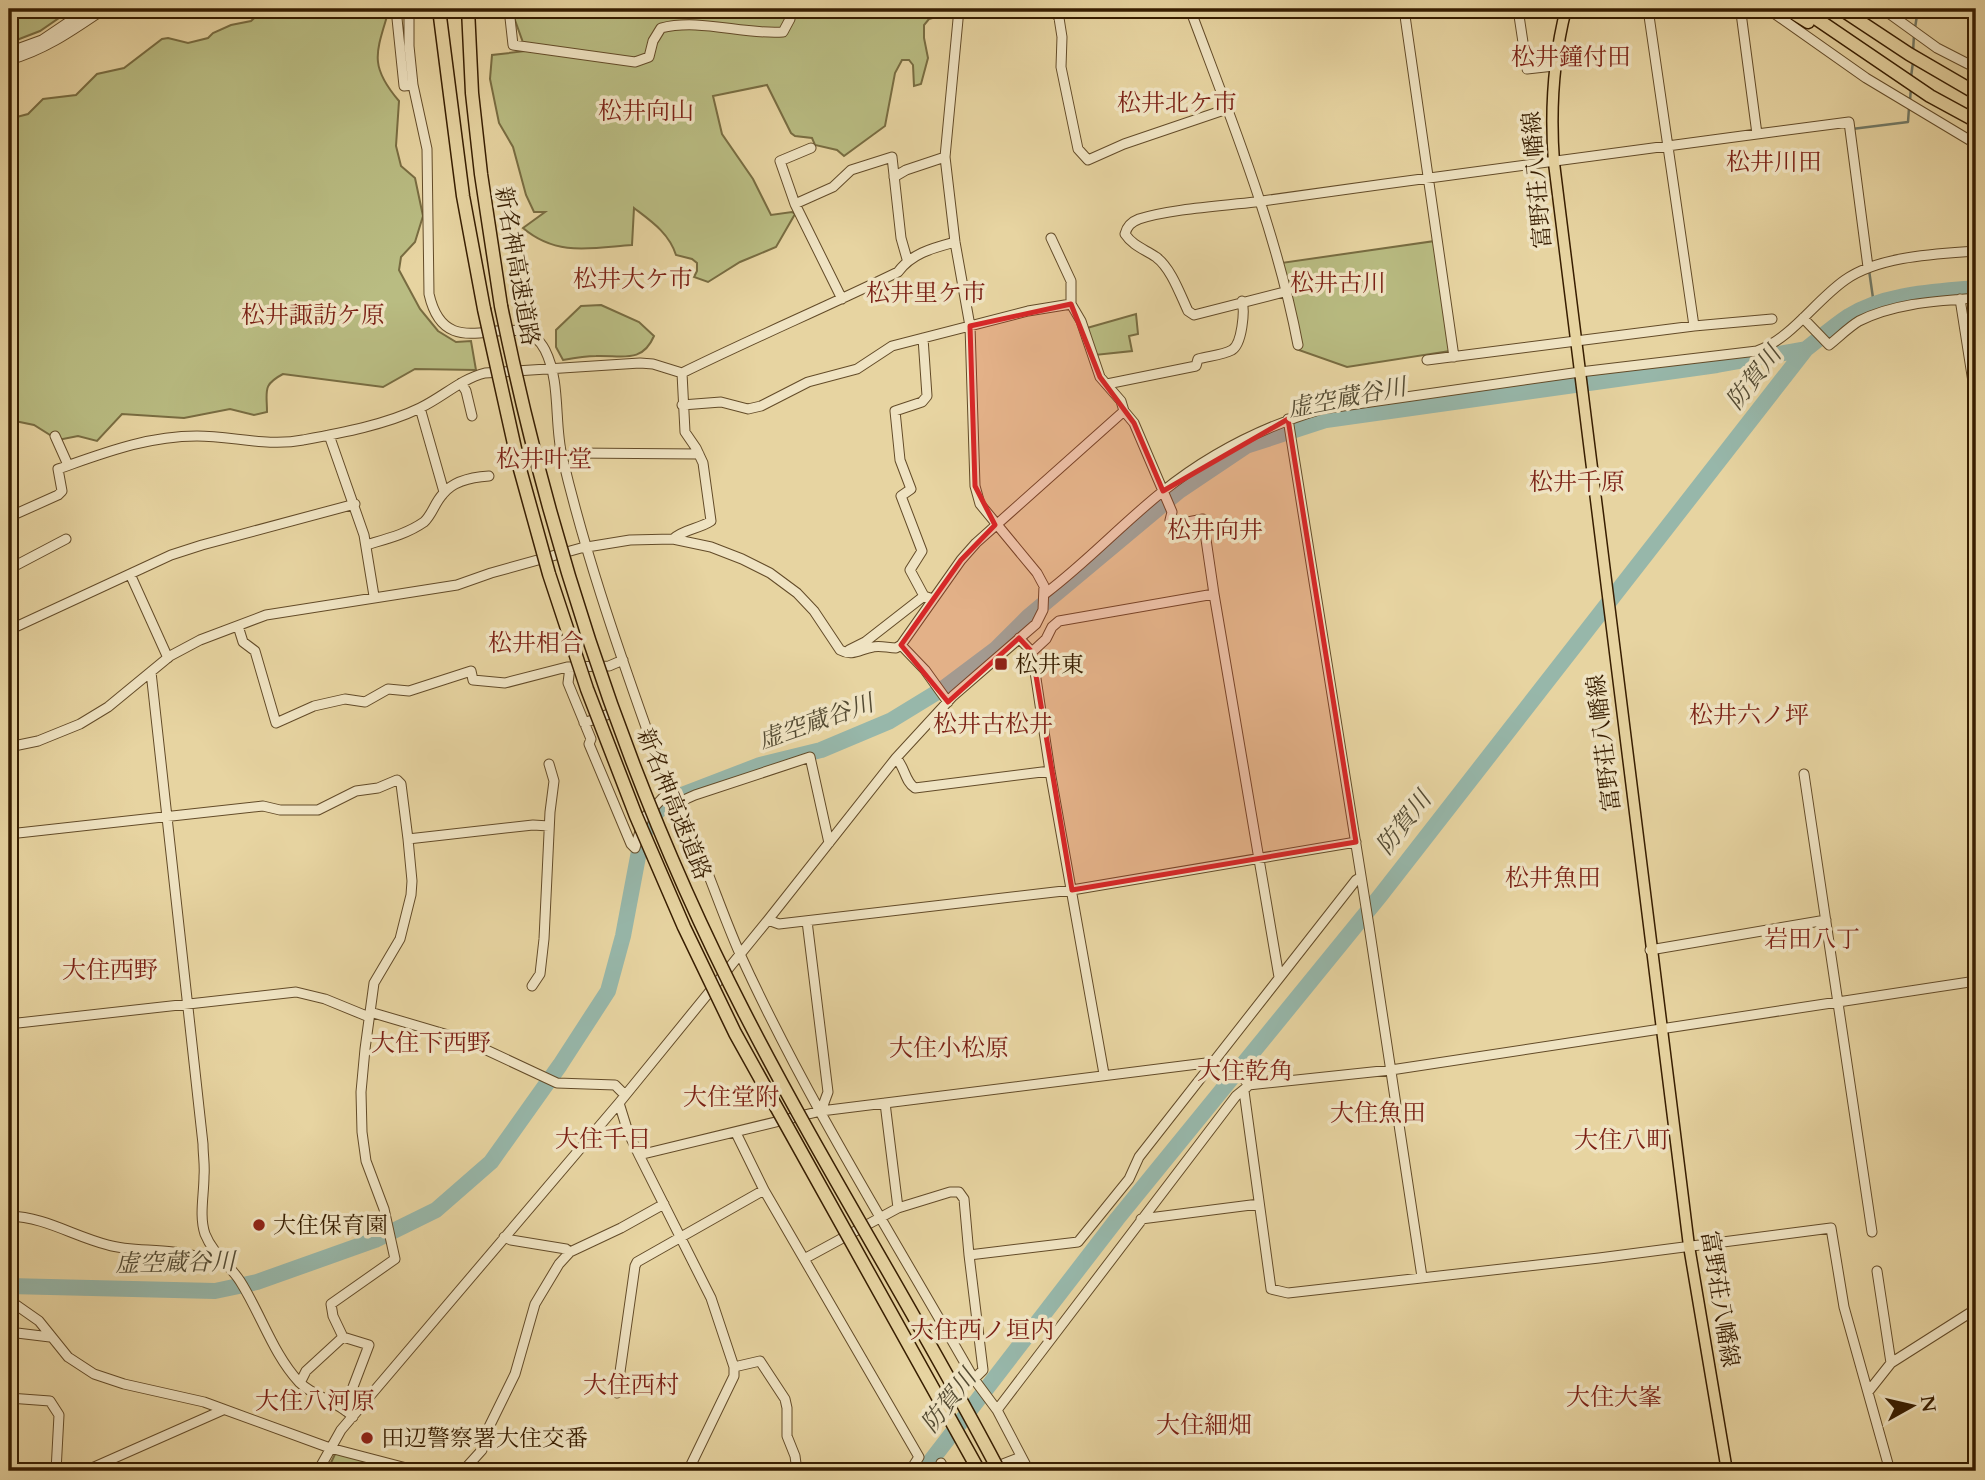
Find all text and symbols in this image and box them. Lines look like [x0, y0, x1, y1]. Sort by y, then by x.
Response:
district label: 松井鐘付田 [1511, 41, 1631, 74]
district label: 松井北ケ市 [1117, 87, 1237, 120]
district label: 松井向山 [598, 95, 694, 128]
street label: 富野荘八幡線 [1516, 110, 1558, 250]
district label: 松井川田 [1726, 146, 1822, 179]
street label: 新名神高速道路 [488, 184, 546, 348]
district label: 松井大ケ市 [573, 263, 693, 296]
district label: 松井古川 [1290, 267, 1386, 300]
district label: 松井里ケ市 [866, 277, 986, 310]
district label: 松井諏訪ケ原 [241, 299, 385, 332]
water label: 防賀川 [1719, 337, 1791, 417]
water label: 虚空蔵谷川 [1285, 370, 1412, 426]
district label: 松井叶堂 [496, 443, 592, 476]
district label: 松井千原 [1529, 466, 1625, 499]
district label: 松井向井 [1167, 514, 1263, 547]
district label: 松井相合 [488, 627, 584, 660]
place label: 松井東 [1015, 649, 1084, 680]
marker: 松井東 [993, 656, 1009, 672]
street label: 富野荘八幡線 [1580, 673, 1628, 813]
water label: 虚空蔵谷川 [754, 686, 881, 757]
district label: 松井六ノ坪 [1689, 699, 1809, 732]
district label: 松井古松井 [933, 708, 1053, 741]
street label: 新名神高速道路 [629, 724, 719, 884]
water label: 防賀川 [1369, 782, 1441, 862]
district label: 松井魚田 [1505, 862, 1601, 895]
district label: 岩田八丁 [1764, 923, 1860, 956]
district label: 大住西野 [62, 954, 158, 987]
district label: 大住下西野 [371, 1027, 491, 1060]
district label: 大住小松原 [889, 1032, 1009, 1065]
district label: 大住乾角 [1197, 1055, 1293, 1088]
district label: 大住堂附 [683, 1081, 779, 1114]
district label: 大住魚田 [1330, 1097, 1426, 1130]
district label: 大住千日 [555, 1123, 651, 1156]
district label: 大住八町 [1574, 1124, 1670, 1157]
place label: 大住保育園 [273, 1210, 388, 1241]
marker: 大住保育園 [251, 1217, 267, 1233]
street label: 富野荘八幡線 [1694, 1228, 1746, 1370]
water label: 虚空蔵谷川 [115, 1245, 238, 1281]
district label: 大住西ノ垣内 [910, 1314, 1054, 1347]
water label: 防賀川 [914, 1360, 986, 1440]
district label: 大住西村 [583, 1369, 679, 1402]
north arrow [1876, 1372, 1946, 1442]
district label: 大住大峯 [1566, 1381, 1662, 1414]
district label: 大住八河原 [255, 1385, 375, 1418]
text: N [1914, 1394, 1942, 1414]
district label: 大住細畑 [1156, 1409, 1252, 1442]
place label: 田辺警察署大住交番 [381, 1423, 588, 1454]
marker: 田辺警察署大住交番 [359, 1430, 375, 1446]

